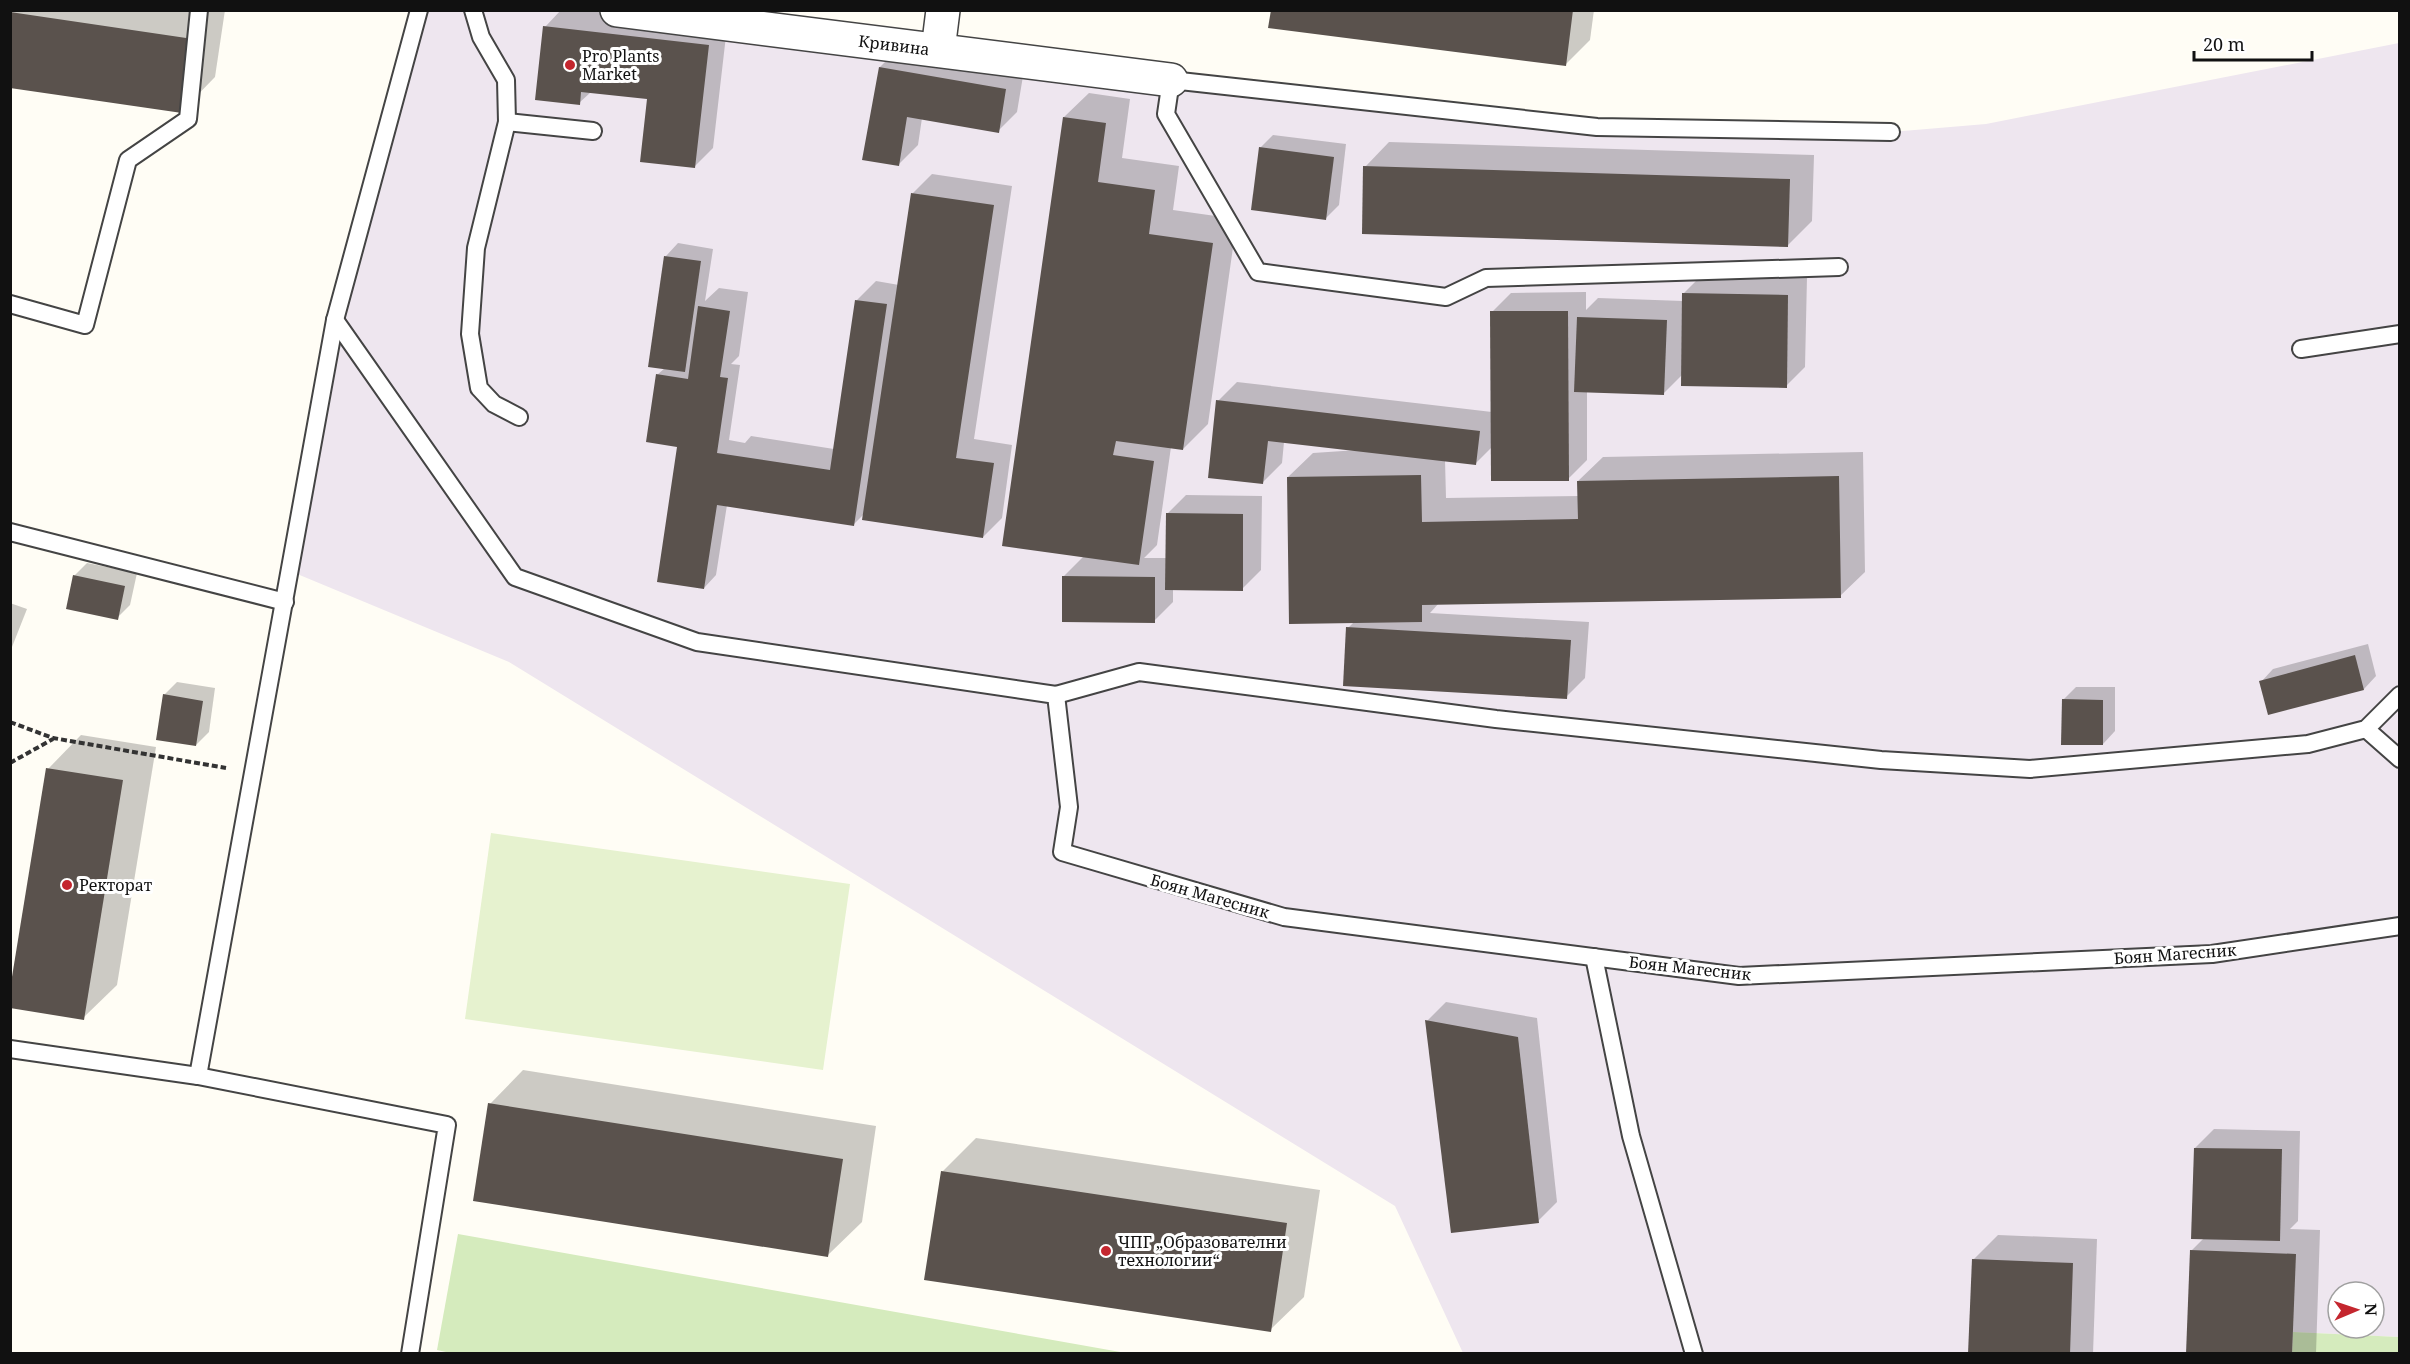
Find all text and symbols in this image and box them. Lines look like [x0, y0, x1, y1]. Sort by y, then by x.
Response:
scale bar [2194, 24, 2312, 62]
street label: Кривина [857, 30, 931, 60]
text: 20 m [2203, 32, 2245, 56]
place label: Pro Plants Market [582, 45, 659, 85]
marker: Pro Plants Market [563, 58, 577, 72]
street label: Боян Магесник [1148, 869, 1273, 924]
place label: Ректорат [79, 874, 153, 896]
marker: Ректорат [60, 878, 74, 892]
street label: Боян Магесник [2113, 939, 2238, 969]
street label: Боян Магесник [1628, 951, 1753, 985]
place label: ЧПГ „Образователни технологии“ [1118, 1231, 1287, 1271]
marker: ЧПГ „Образователни технологии“ [1099, 1244, 1113, 1258]
north arrow [2326, 1280, 2386, 1340]
text: N [2360, 1303, 2382, 1317]

